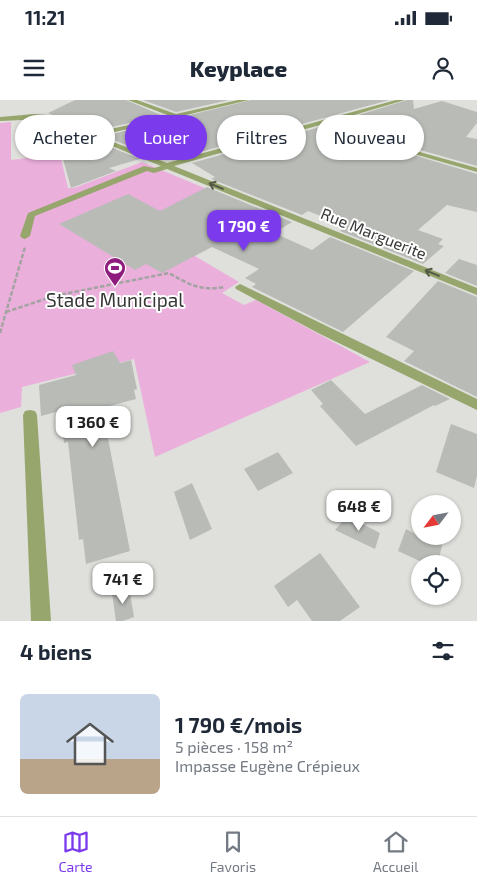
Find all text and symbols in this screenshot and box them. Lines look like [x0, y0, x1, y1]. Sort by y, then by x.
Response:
text: 11:21 [25, 6, 66, 29]
icon: menu [20, 54, 48, 82]
icon: person [429, 54, 457, 82]
text: Keyplace [190, 55, 287, 81]
chip: Acheter [15, 115, 115, 160]
chip: Louer [125, 115, 207, 160]
chip: Filtres [217, 115, 306, 160]
chip: Nouveau [316, 115, 424, 160]
one-way arrow [209, 181, 224, 190]
street label: Rue Marguerite [318, 203, 430, 263]
pin: 1 790 € [198, 210, 290, 252]
text: 1 790 € [218, 216, 270, 235]
sports icon: Stade Municipal [103, 256, 127, 287]
one-way arrow [425, 268, 440, 278]
place label: Stade Municipal [46, 288, 184, 311]
pin: 1 360 € [47, 406, 139, 448]
text: 1 360 € [67, 412, 119, 431]
pin: 648 € [324, 490, 394, 532]
north arrow [411, 495, 461, 545]
map controls [411, 495, 461, 605]
text: 648 € [337, 496, 381, 515]
button: locate [411, 555, 461, 605]
pin: 741 € [88, 562, 158, 605]
text: 741 € [103, 569, 143, 588]
icon: filters [429, 637, 457, 665]
text: 4 biens [20, 639, 92, 664]
text: 1 790 €/mois [175, 712, 302, 737]
icon: home [60, 714, 120, 774]
text: 5 pièces · 158 m² [175, 737, 293, 756]
text: Impasse Eugène Crépieux [175, 756, 360, 775]
tab: Carte [59, 828, 93, 875]
tab: Favoris [210, 828, 256, 875]
tab: Accueil [373, 828, 418, 875]

